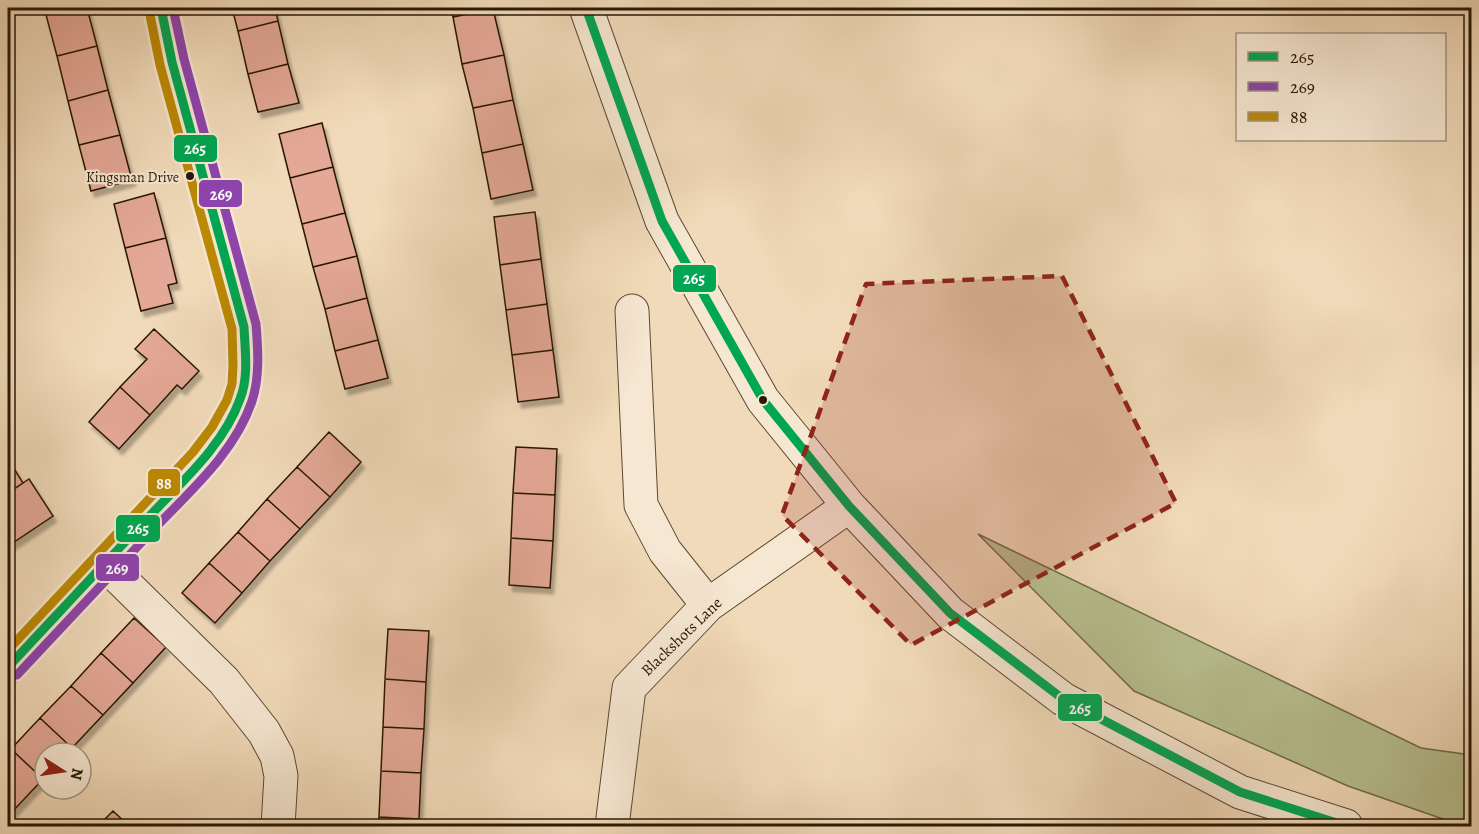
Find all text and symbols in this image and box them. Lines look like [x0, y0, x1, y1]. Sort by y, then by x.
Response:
legend [1236, 33, 1446, 141]
text: 265 [1290, 45, 1315, 69]
text: 269 [1290, 75, 1315, 99]
text: 88 [1290, 105, 1307, 129]
line badge: 265 [173, 134, 218, 163]
text: 265 [184, 138, 206, 160]
place label: Kingsman Drive [86, 168, 179, 187]
marker: Kingsman Drive [184, 170, 196, 182]
line badge: 269 [198, 179, 243, 208]
text: 269 [210, 184, 232, 206]
line badge: 265 [672, 264, 717, 293]
text: 265 [683, 268, 705, 290]
unlabelled marker [757, 394, 769, 406]
line badge: 88 [147, 468, 181, 497]
text: 88 [156, 473, 172, 495]
line badge: 265 [115, 514, 161, 543]
text: 265 [127, 518, 149, 540]
line badge: 269 [95, 553, 140, 582]
text: 269 [106, 558, 128, 580]
street label: Blackshots Lane [636, 592, 727, 681]
line badge: 265 [1057, 693, 1103, 722]
text: 265 [1069, 698, 1091, 720]
north arrow [33, 741, 93, 801]
text: N [65, 766, 89, 782]

